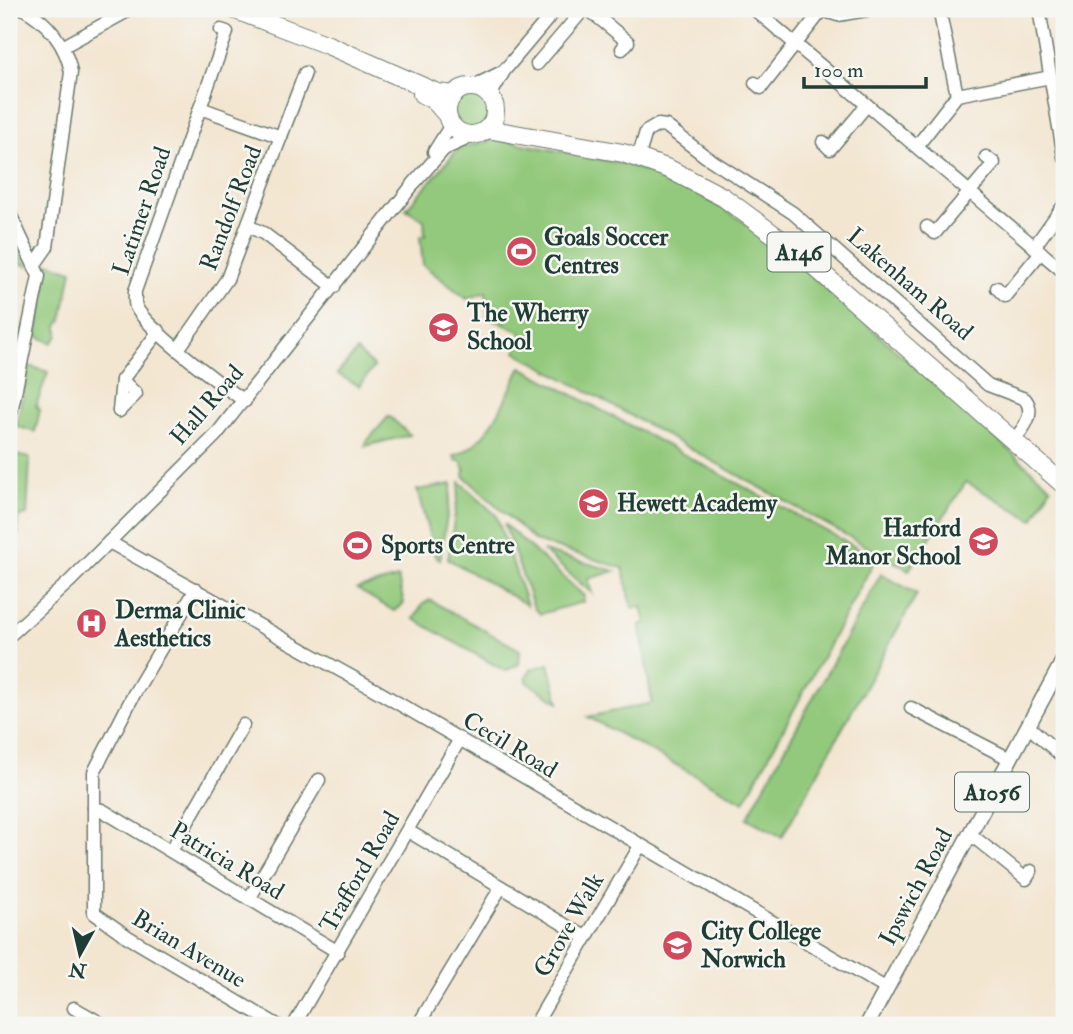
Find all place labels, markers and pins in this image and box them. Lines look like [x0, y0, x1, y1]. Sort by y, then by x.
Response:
place label: Goals Soccer Centres [544, 222, 669, 281]
sports icon: Goals Soccer Centres [504, 234, 538, 268]
place label: The Wherry School [466, 298, 590, 357]
school or university icon: The Wherry School [427, 310, 461, 344]
school or university icon: Hewett Academy [577, 486, 611, 520]
place label: Hewett Academy [617, 488, 779, 519]
place label: Harford Manor School [824, 513, 962, 572]
school or university icon: Harford Manor School [967, 525, 1001, 559]
sports icon: Sports Centre [341, 528, 375, 562]
place label: Sports Centre [381, 530, 515, 561]
place label: Derma Clinic Aesthetics [114, 595, 246, 654]
hospital icon: Derma Clinic Aesthetics [75, 607, 109, 641]
place label: City College Norwich [700, 916, 821, 975]
school or university icon: City College Norwich [661, 928, 695, 962]

